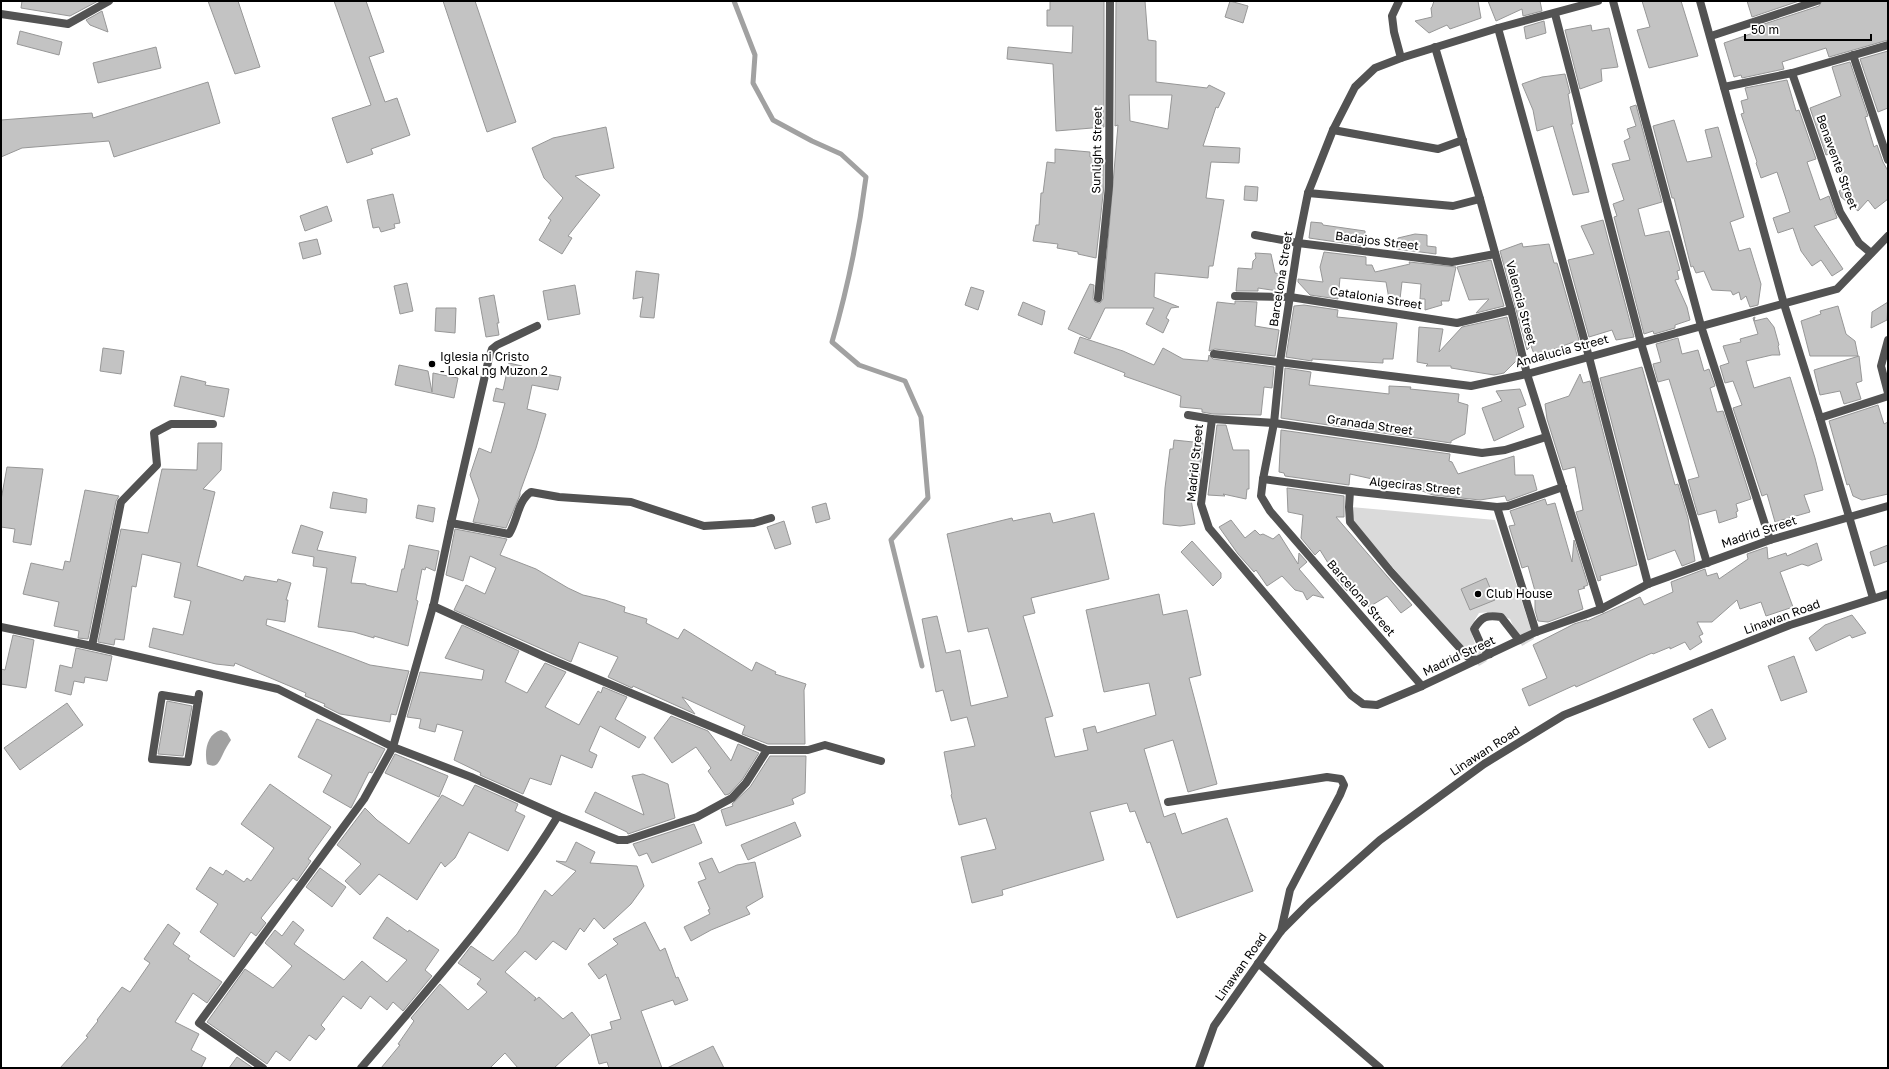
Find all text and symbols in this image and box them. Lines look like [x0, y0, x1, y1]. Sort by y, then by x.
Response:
scale bar [1745, 16, 1871, 42]
text: 50 m [1751, 22, 1779, 37]
street label: Sunlight Street [1088, 106, 1105, 194]
street label: Benavente Street [1813, 112, 1862, 212]
street label: Badajos Street [1334, 228, 1420, 253]
street label: Barcelona Street [1266, 230, 1295, 328]
street label: Valencia Street [1503, 259, 1540, 347]
street label: Catalonia Street [1329, 283, 1423, 312]
street label: Andalucia Street [1514, 331, 1610, 370]
place label: Iglesia ni Cristo - Lokal ng Muzon 2 [440, 349, 548, 378]
marker: Iglesia ni Cristo - Lokal ng Muzon 2 [427, 359, 437, 369]
street label: Granada Street [1326, 411, 1414, 438]
street label: Madrid Street [1183, 423, 1206, 503]
street label: Algeciras Street [1369, 473, 1462, 498]
street label: Madrid Street [1719, 512, 1799, 551]
street label: Barcelona Street [1324, 556, 1399, 639]
place label: Club House [1486, 586, 1553, 601]
marker: Club House [1473, 589, 1483, 599]
street label: Linawan Road [1742, 596, 1822, 637]
street label: Madrid Street [1420, 632, 1498, 679]
street label: Linawan Road [1447, 722, 1522, 779]
street label: Linawan Road [1211, 930, 1270, 1004]

